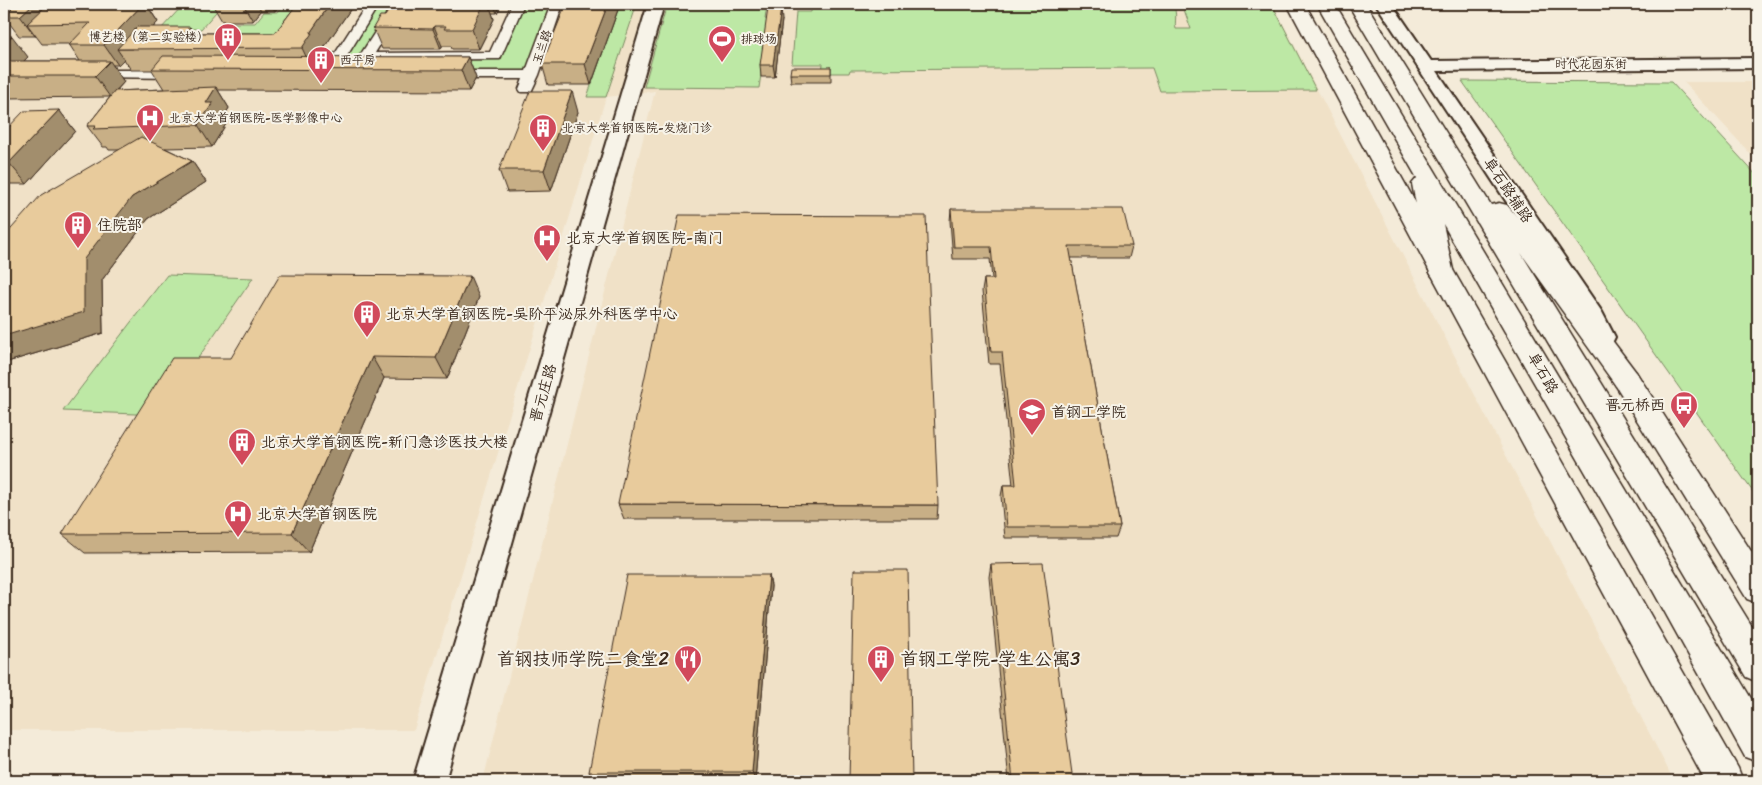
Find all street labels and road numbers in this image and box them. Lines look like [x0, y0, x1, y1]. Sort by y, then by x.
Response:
street label: 玉兰路 [526, 26, 558, 68]
street label: 时代花园东街 [1555, 53, 1627, 75]
street label: 阜石路辅路 [1476, 152, 1540, 228]
street label: 阜石路 [1520, 347, 1566, 399]
street label: 晋元庄路 [522, 361, 564, 425]

